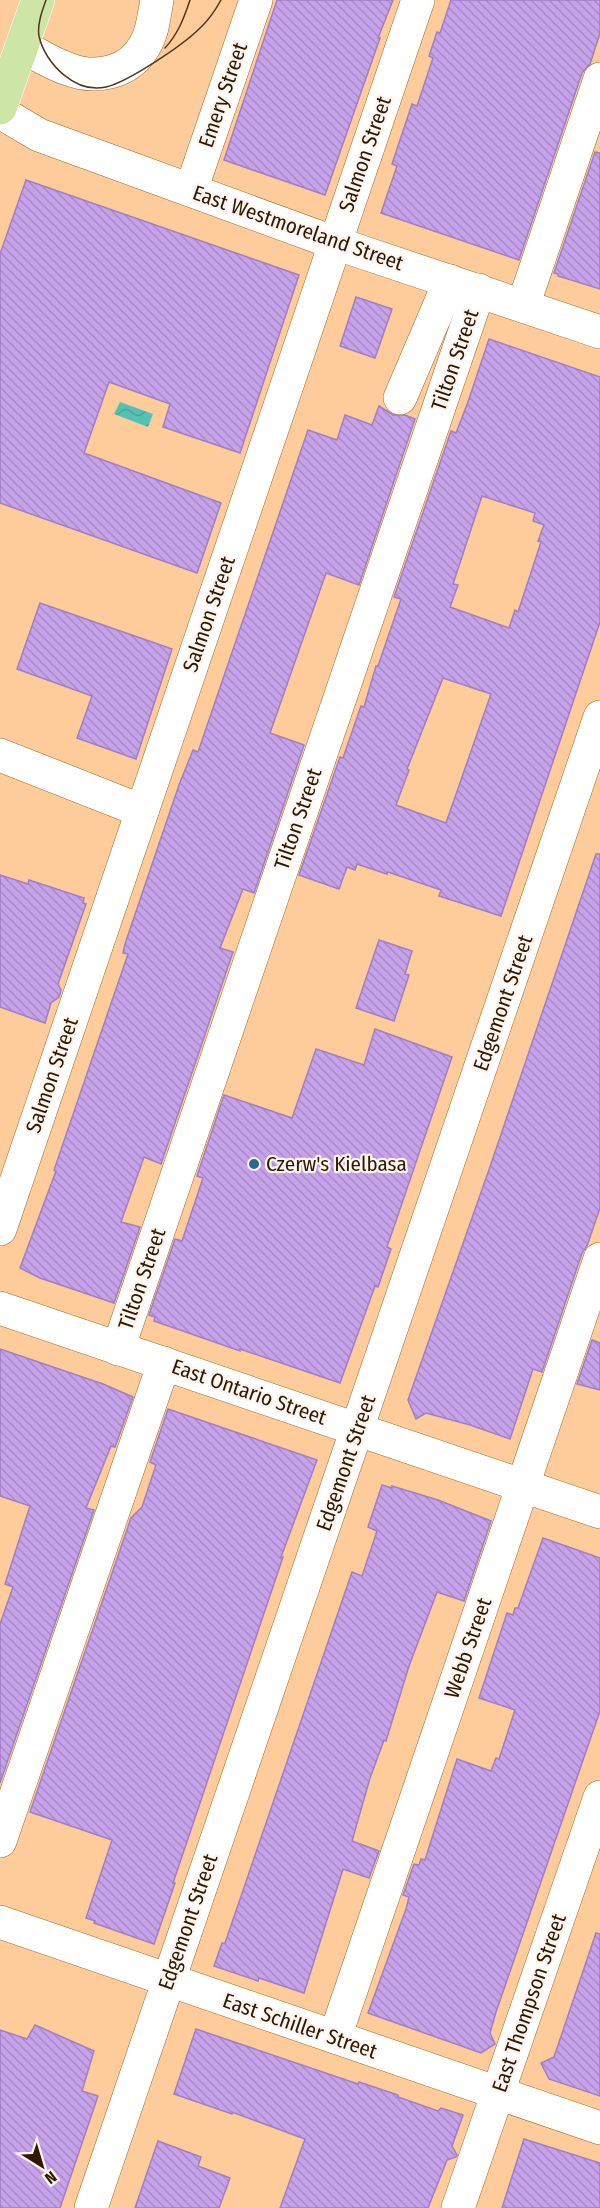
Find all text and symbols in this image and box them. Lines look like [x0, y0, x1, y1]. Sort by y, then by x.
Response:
street label: Emery Street [193, 39, 253, 151]
street label: Salmon Street [333, 93, 397, 215]
street label: East Westmoreland Street [189, 180, 407, 276]
street label: Tilton Street [425, 306, 485, 414]
street label: Salmon Street [177, 553, 241, 675]
street label: Tilton Street [268, 765, 328, 873]
street label: Edgemont Street [468, 931, 538, 1075]
street label: Salmon Street [20, 1014, 84, 1136]
place label: Czerw's Kielbasa [266, 1151, 407, 1177]
marker: Czerw's Kielbasa [247, 1157, 261, 1171]
street label: Tilton Street [112, 1225, 172, 1333]
street label: East Ontario Street [168, 1353, 330, 1431]
street label: Edgemont Street [311, 1391, 381, 1535]
street label: Webb Street [439, 1594, 497, 1702]
street label: Edgemont Street [153, 1850, 223, 1994]
street label: East Thompson Street [486, 1910, 572, 2096]
street label: East Schiller Street [219, 1987, 381, 2065]
north arrow [12, 2136, 72, 2196]
text: N [41, 2167, 60, 2188]

